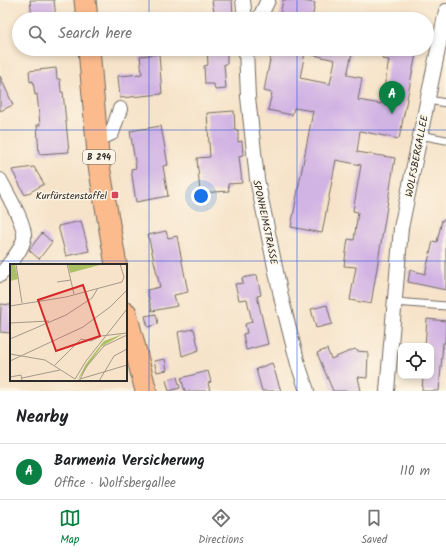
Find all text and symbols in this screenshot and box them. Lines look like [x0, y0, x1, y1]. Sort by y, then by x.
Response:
search box [12, 12, 434, 56]
text: Search here [58, 22, 132, 46]
icon: search [26, 23, 48, 45]
pin: A [379, 81, 405, 114]
street label: WOLFSBERGALLEE [401, 113, 433, 198]
road number: B 294 [83, 150, 115, 164]
street label: SPONHEIMSTRASSE [248, 178, 282, 267]
your location [191, 186, 211, 206]
place label: Kurfürstenstaffel [36, 188, 108, 204]
marker: Kurfürstenstaffel [110, 190, 120, 200]
inset map [10, 264, 127, 381]
map controls [398, 343, 434, 379]
button: locate [398, 343, 434, 379]
text: Nearby [16, 404, 68, 431]
text: Barmenia Versicherung [54, 449, 205, 473]
text: A [25, 461, 33, 482]
text: 110 m [400, 461, 430, 482]
text: Office · Wolfsbergallee [54, 473, 176, 494]
tab: Map [59, 507, 81, 549]
tab: Directions [198, 507, 244, 549]
tab: Saved [361, 507, 387, 549]

